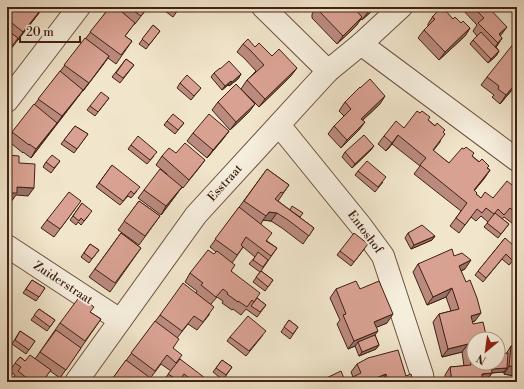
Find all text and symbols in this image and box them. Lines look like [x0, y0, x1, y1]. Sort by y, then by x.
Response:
scale bar [20, 18, 80, 44]
text: 20 m [26, 25, 54, 40]
street label: Esstraat [204, 161, 246, 205]
street label: Entoshof [344, 208, 386, 257]
street label: Zuiderstraat [30, 258, 96, 308]
north arrow [466, 331, 506, 371]
text: N [474, 350, 489, 367]

